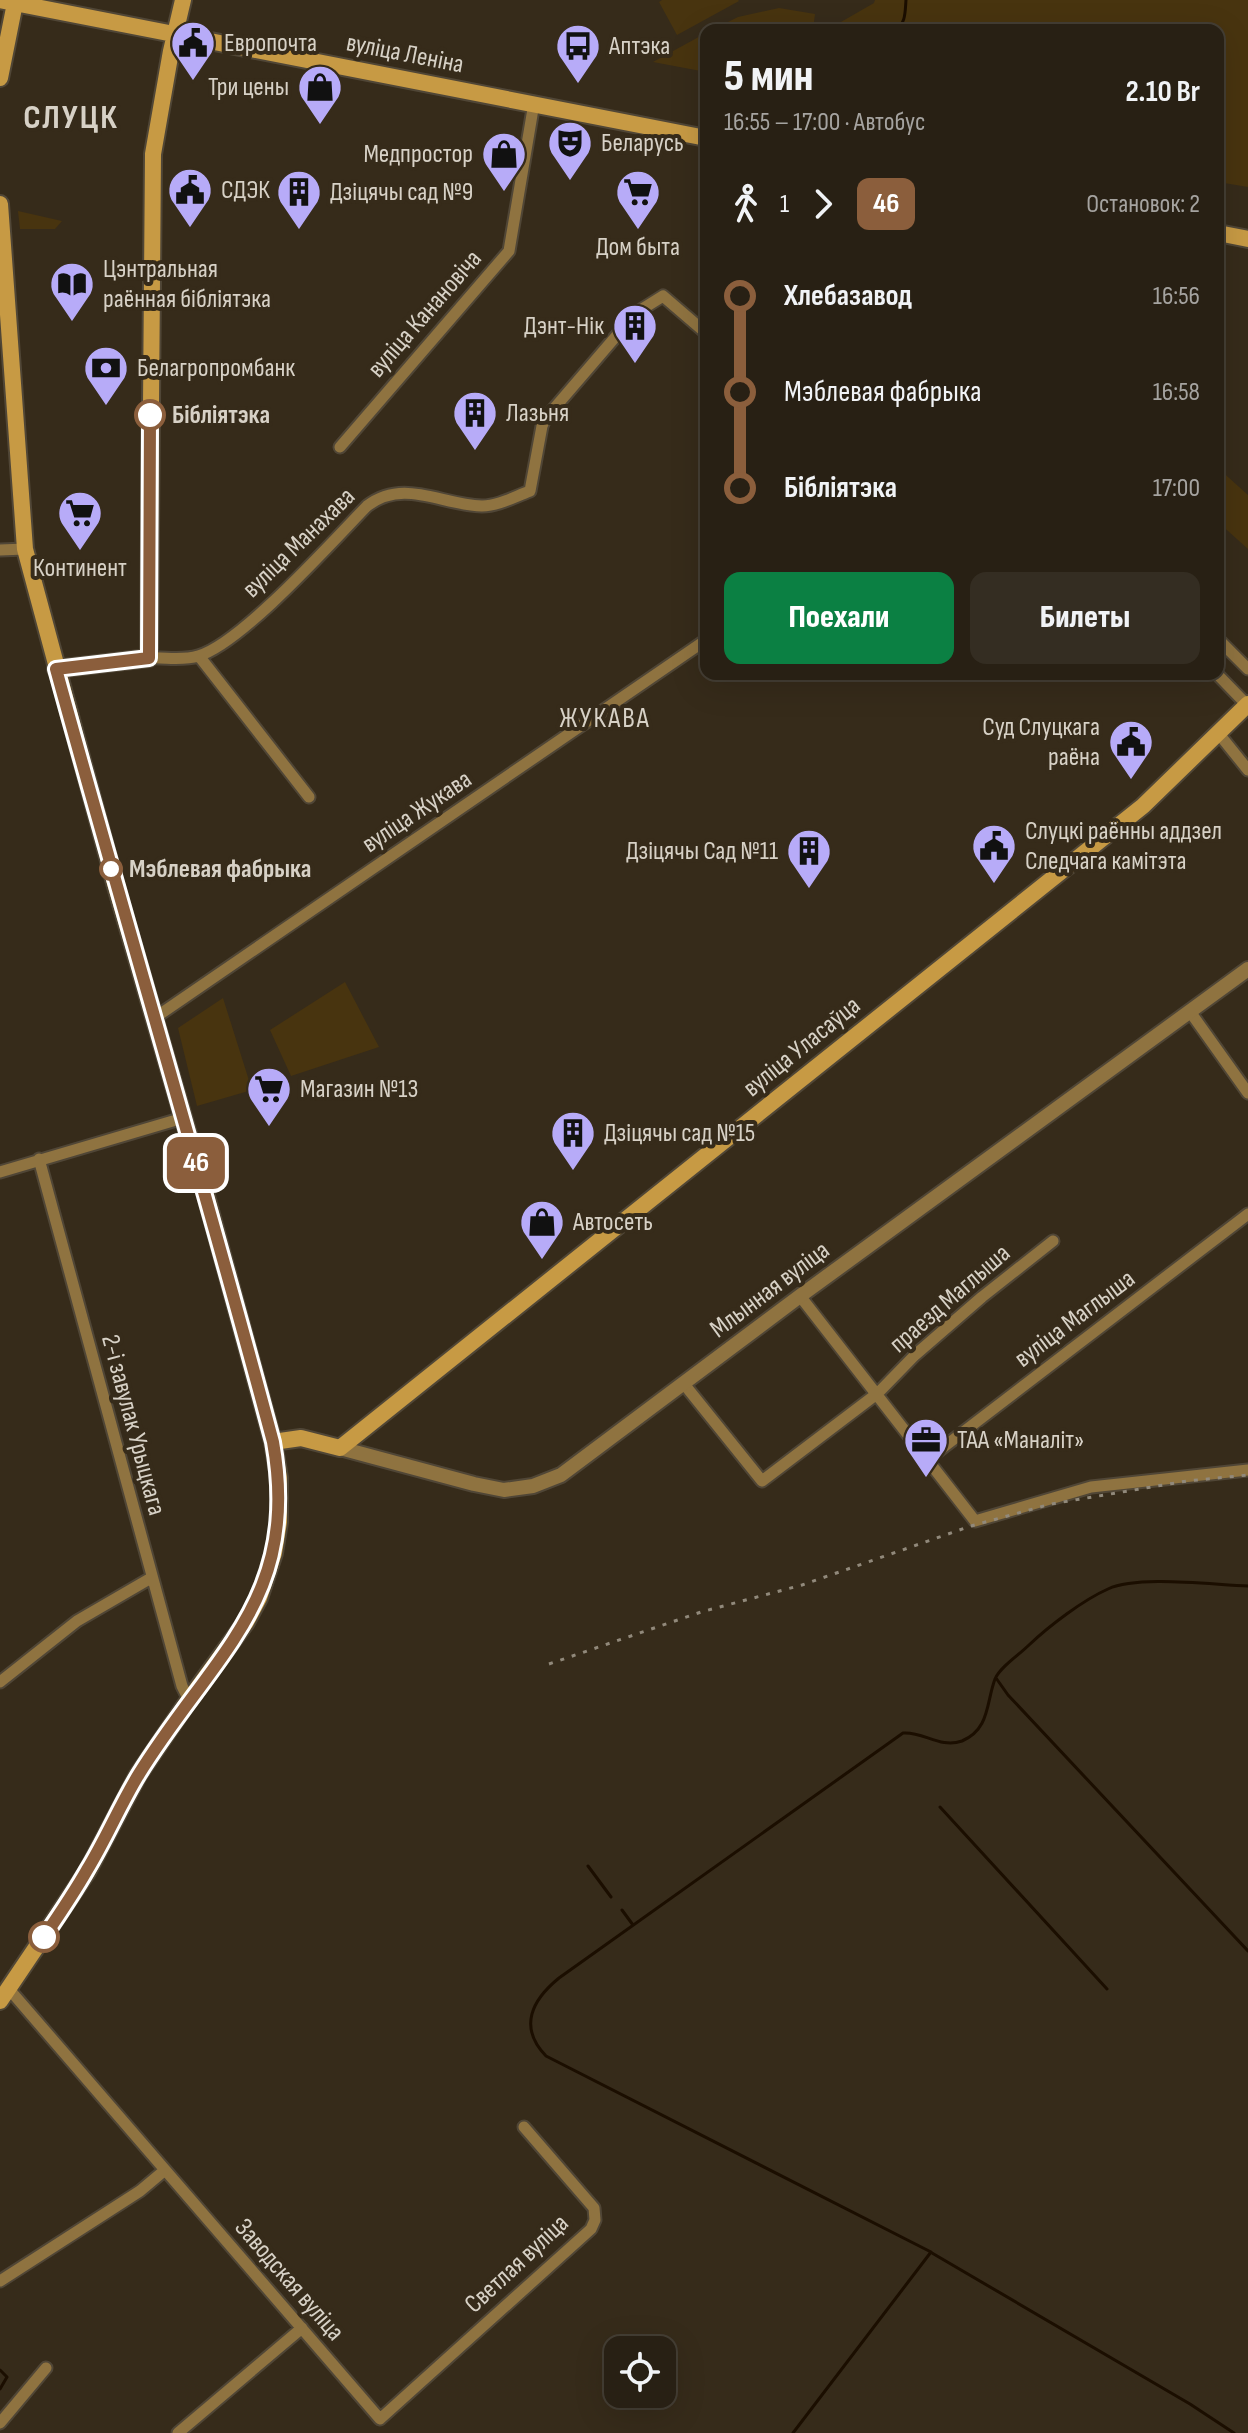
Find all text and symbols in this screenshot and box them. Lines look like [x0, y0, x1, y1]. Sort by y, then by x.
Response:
public building icon: Европочта [169, 19, 217, 82]
bus stop icon: Аптэка [554, 22, 602, 85]
street label: вуліца Леніна [344, 27, 466, 81]
place label: Европочта [224, 28, 317, 59]
place label: Аптэка [608, 31, 670, 62]
text: 5 мин [724, 50, 813, 103]
shop icon: Три цены [296, 63, 344, 126]
place label: Три цены [208, 72, 289, 103]
text: 2.10 Br [1125, 74, 1200, 110]
district label: СЛУЦК [23, 97, 119, 138]
text: 16:55 – 17:00 · Автобус [724, 107, 925, 138]
theatre icon: Беларусь [546, 119, 594, 182]
place label: Беларусь [601, 128, 684, 159]
shop icon: Медпростор [480, 130, 528, 193]
place label: Медпростор [363, 139, 473, 170]
public building icon: СДЭК [166, 166, 214, 229]
building icon: Дзіцячы сад №9 [275, 168, 323, 231]
supermarket icon: Дом быта [614, 168, 662, 231]
place label: СДЭК [221, 175, 270, 206]
place label: Дзіцячы сад №9 [330, 177, 473, 208]
icon: walk [724, 182, 768, 226]
icon: forward [801, 182, 845, 226]
text: 46 [873, 187, 899, 220]
text: 1 [780, 189, 789, 220]
text: Остановок: 2 [1086, 189, 1200, 220]
place label: Дом быта [596, 232, 680, 263]
street label: вуліца Канановіча [361, 244, 489, 384]
place label: Цэнтральная раённая бібліятэка [103, 254, 271, 315]
library icon: Цэнтральная раённая бібліятэка [48, 260, 96, 323]
text: Хлебазавод [784, 278, 912, 314]
text: 16:56 [1153, 281, 1200, 312]
building icon: Дэнт-Нік [611, 302, 659, 365]
place label: Дэнт-Нік [524, 311, 604, 342]
bank icon: Белагропромбанк [82, 344, 130, 407]
place label: Белагропромбанк [137, 353, 295, 384]
text: Мэблевая фабрыка [784, 374, 982, 410]
text: 16:58 [1153, 377, 1200, 408]
building icon: Лазьня [451, 389, 499, 452]
place label: Лазьня [506, 398, 569, 429]
marker: Бібліятэка [135, 400, 165, 430]
place label: Бібліятэка [172, 400, 270, 431]
text: Бібліятэка [784, 470, 897, 506]
text: 17:00 [1153, 473, 1200, 504]
street label: вуліца Манахава [236, 482, 362, 604]
supermarket icon: Континент [56, 489, 104, 552]
place label: Континент [33, 553, 127, 584]
button: Поехали [724, 572, 954, 664]
button: Билеты [970, 572, 1200, 664]
district label: ЖУКАВА [559, 702, 651, 735]
place label: Суд Слуцкага раёна [982, 712, 1100, 773]
public building icon: Суд Слуцкага раёна [1107, 718, 1155, 781]
street label: вуліца Жукава [356, 764, 478, 860]
place label: Слуцкі раённы аддзел Следчага камітэта [1025, 816, 1222, 877]
public building icon: Слуцкі раённы аддзел Следчага камітэта [970, 822, 1018, 885]
building icon: Дзіцячы Сад №11 [785, 827, 833, 890]
place label: Дзіцячы Сад №11 [626, 836, 778, 867]
place label: Мэблевая фабрыка [129, 854, 311, 885]
marker: Мэблевая фабрыка [100, 858, 122, 880]
street label: вуліца Уласаўца [737, 990, 867, 1104]
supermarket icon: Магазин №13 [245, 1065, 293, 1128]
place label: Магазин №13 [300, 1074, 418, 1105]
building icon: Дзіцячы сад №15 [549, 1109, 597, 1172]
place label: Дзіцячы сад №15 [604, 1118, 755, 1149]
line badge: 46 [160, 1137, 232, 1189]
text: 46 [183, 1146, 209, 1179]
shop icon: Автосеть [518, 1198, 566, 1261]
place label: Автосеть [572, 1207, 653, 1238]
street label: Млынная вуліца [704, 1235, 836, 1345]
street label: праезд Маглыша [883, 1238, 1017, 1360]
street label: вуліца Маглыша [1009, 1264, 1141, 1374]
street label: 2-і завулак Урыцкага [94, 1331, 172, 1519]
office icon: ТАА «Маналіт» [902, 1416, 950, 1479]
place label: ТАА «Маналіт» [957, 1425, 1084, 1456]
unlabelled marker [29, 1922, 59, 1952]
street label: Светлая вуліца [459, 2208, 575, 2320]
street label: Заводская вуліца [228, 2213, 350, 2347]
map controls [604, 2336, 676, 2408]
button: locate [604, 2336, 676, 2408]

